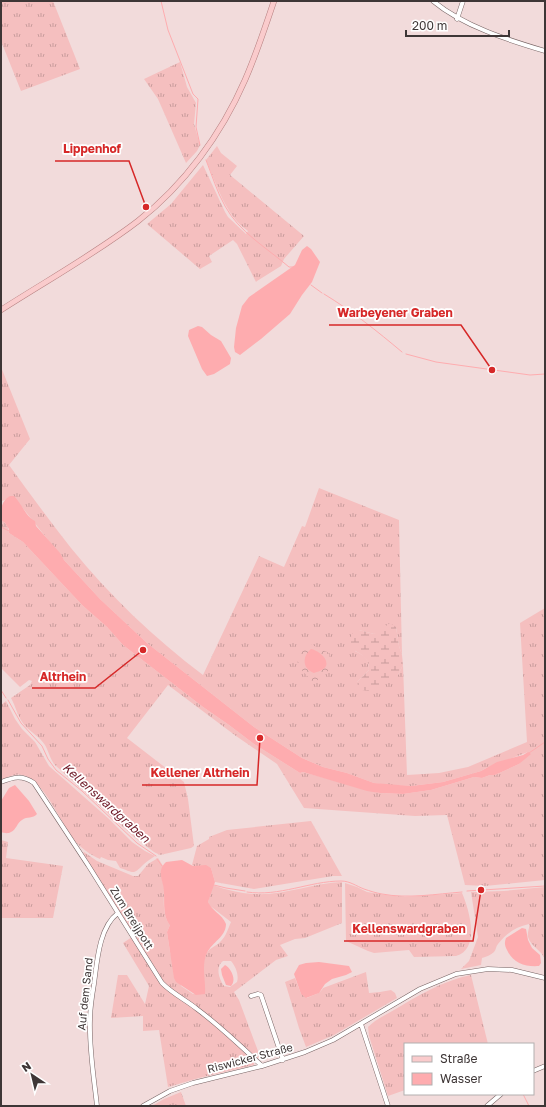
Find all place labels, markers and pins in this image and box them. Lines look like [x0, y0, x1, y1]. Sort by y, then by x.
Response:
callout: Lippenhof [55, 137, 129, 161]
callout: Warbeyener Graben [329, 301, 461, 325]
callout: Altrhein [32, 664, 95, 688]
callout: Kellener Altrhein [142, 761, 257, 785]
callout: Kellenswardgraben [344, 917, 473, 941]

